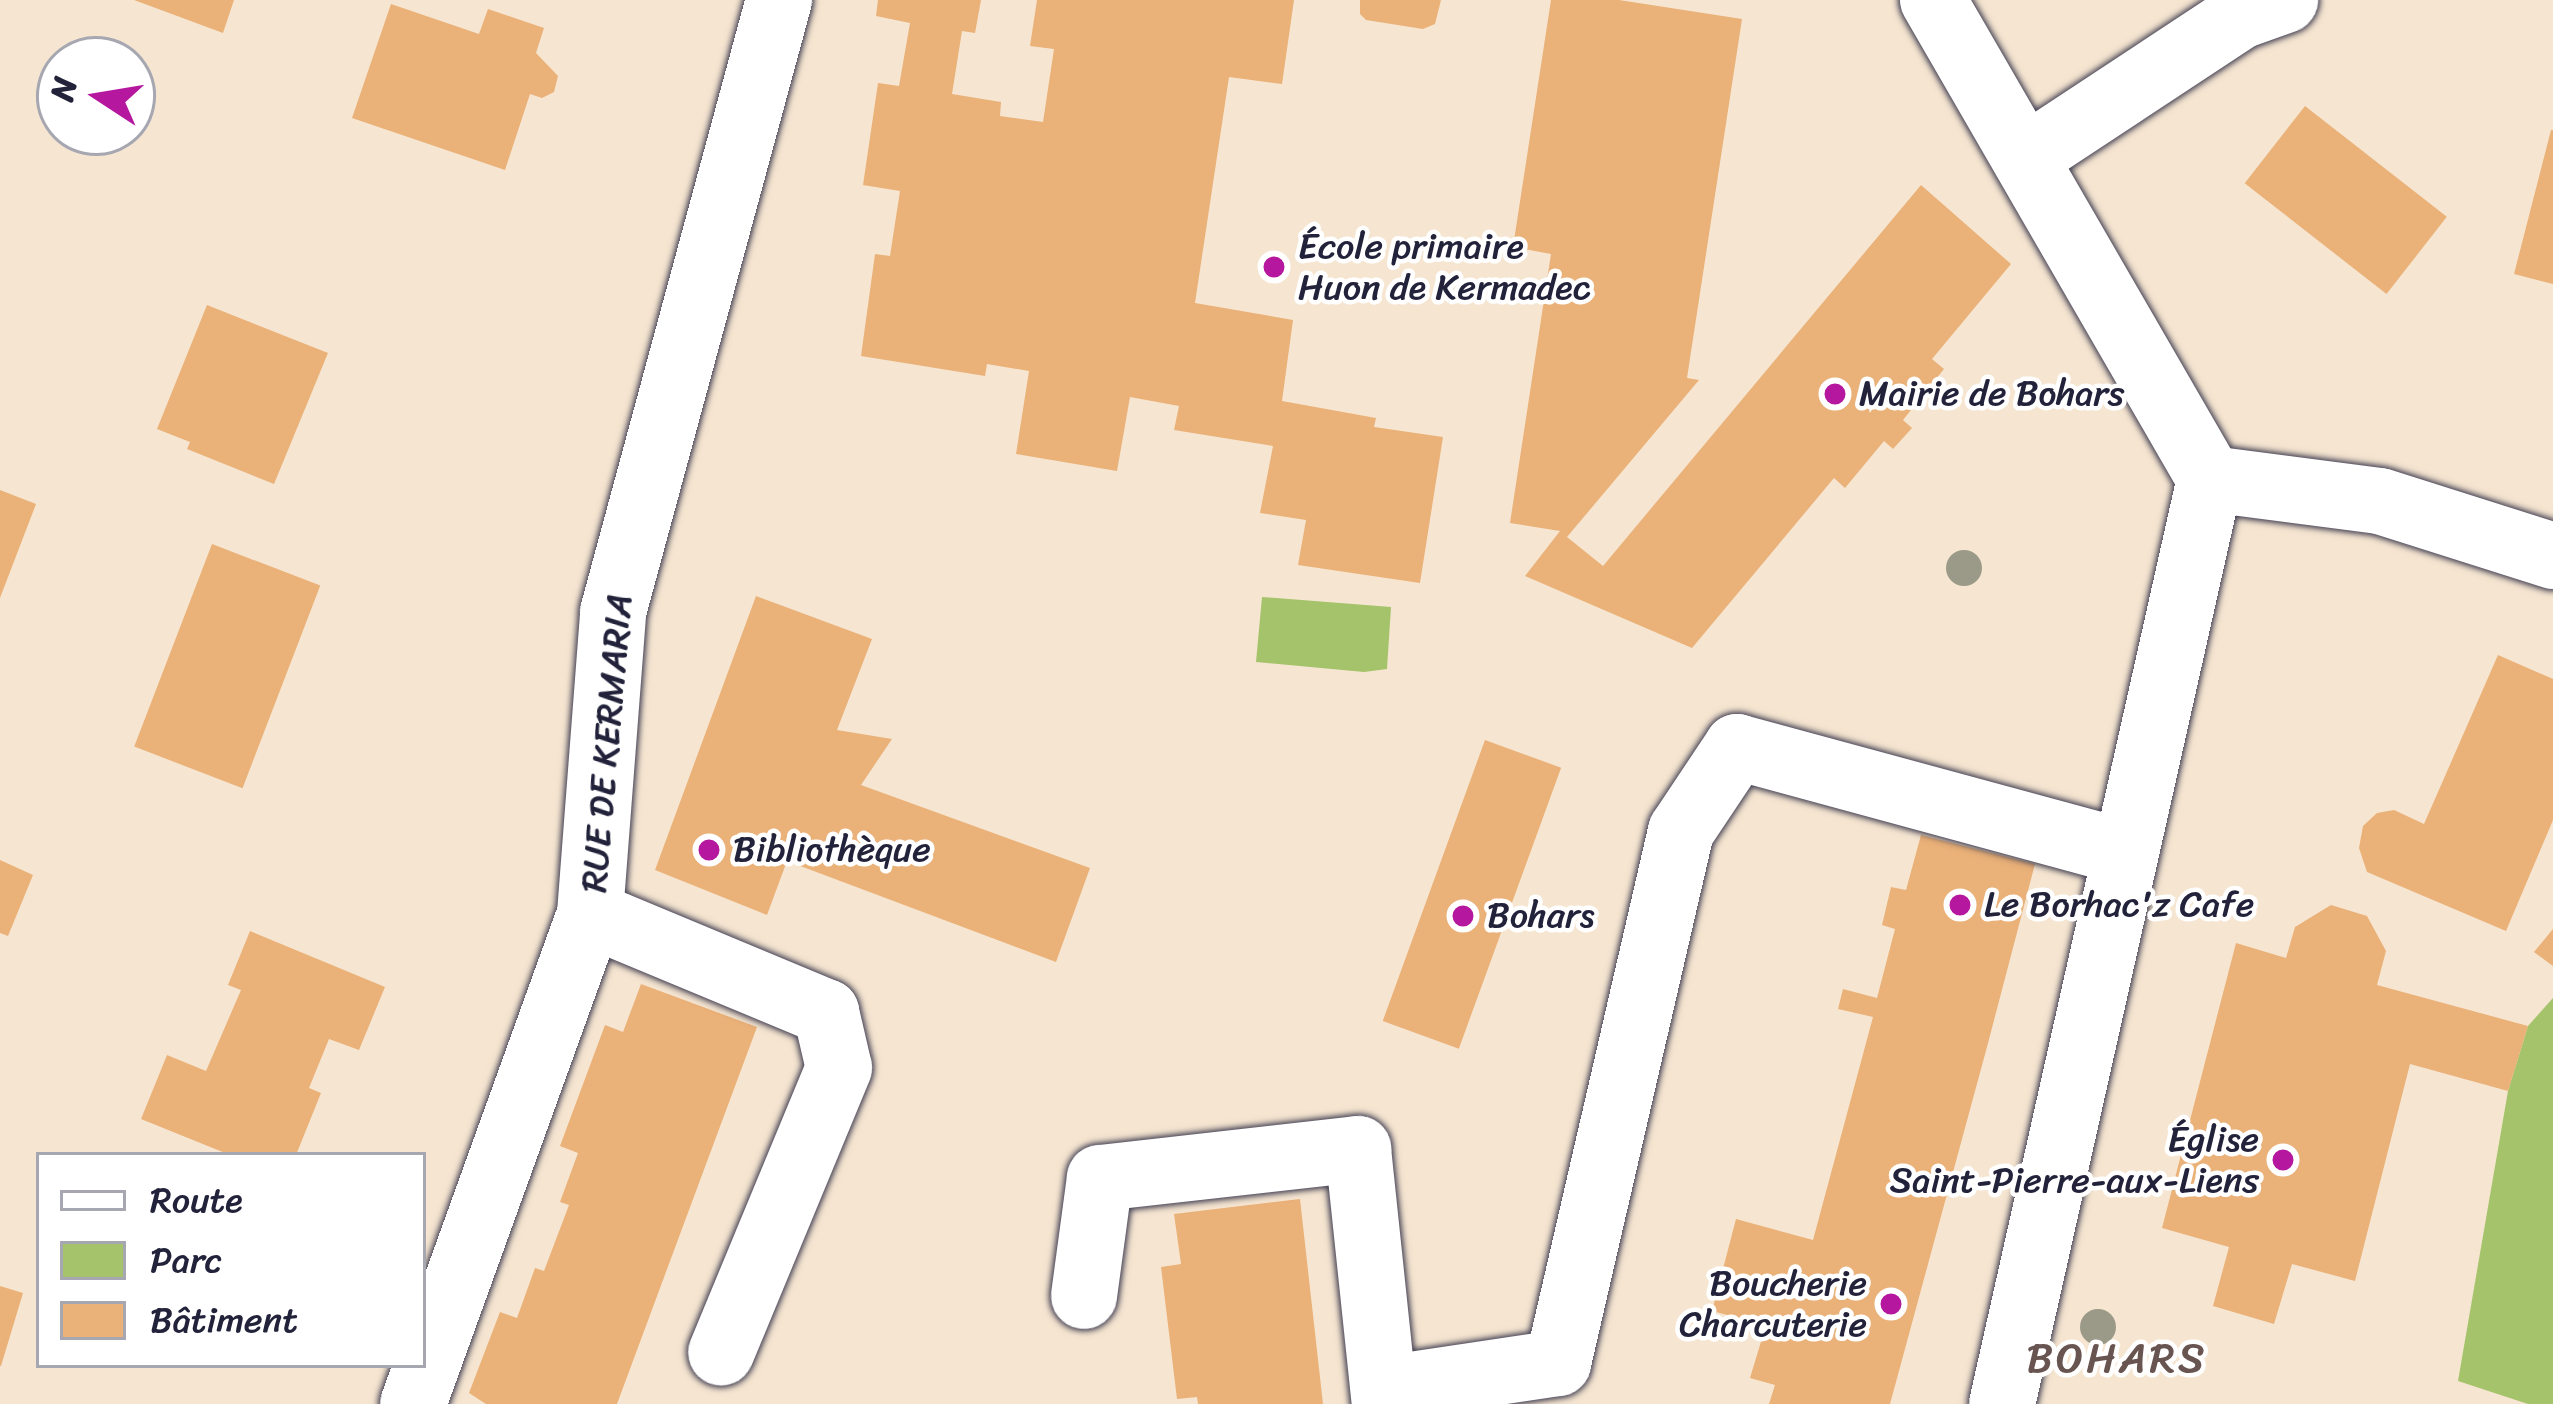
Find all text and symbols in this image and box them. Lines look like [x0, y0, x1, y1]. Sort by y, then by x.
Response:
north arrow [36, 36, 156, 156]
text: N [33, 72, 94, 106]
place label: École primaire Huon de Kermadec [1298, 224, 1592, 309]
marker: École primaire Huon de Kermadec [1261, 254, 1287, 280]
place label: Mairie de Bohars [1859, 372, 2123, 416]
marker: Mairie de Bohars [1822, 381, 1848, 407]
street label: RUE DE KERMARIA [572, 592, 642, 894]
place label: Bibliothèque [733, 828, 931, 872]
marker: Bibliothèque [696, 837, 722, 863]
place label: Le Borhac'z Cafe [1984, 883, 2254, 927]
marker: Le Borhac'z Cafe [1947, 892, 1973, 918]
place label: Bohars [1487, 894, 1594, 938]
marker: Bohars [1450, 903, 1476, 929]
place label: Église Saint-Pierre-aux-Liens [1890, 1117, 2259, 1202]
marker: Église Saint-Pierre-aux-Liens [2270, 1147, 2296, 1173]
legend [36, 1152, 426, 1368]
text: Route [150, 1168, 243, 1232]
text: Parc [150, 1228, 223, 1292]
place label: Boucherie Charcuterie [1679, 1261, 1867, 1346]
text: Bâtiment [150, 1288, 298, 1352]
marker: Boucherie Charcuterie [1878, 1291, 1904, 1317]
district label: BOHARS [2027, 1333, 2207, 1383]

